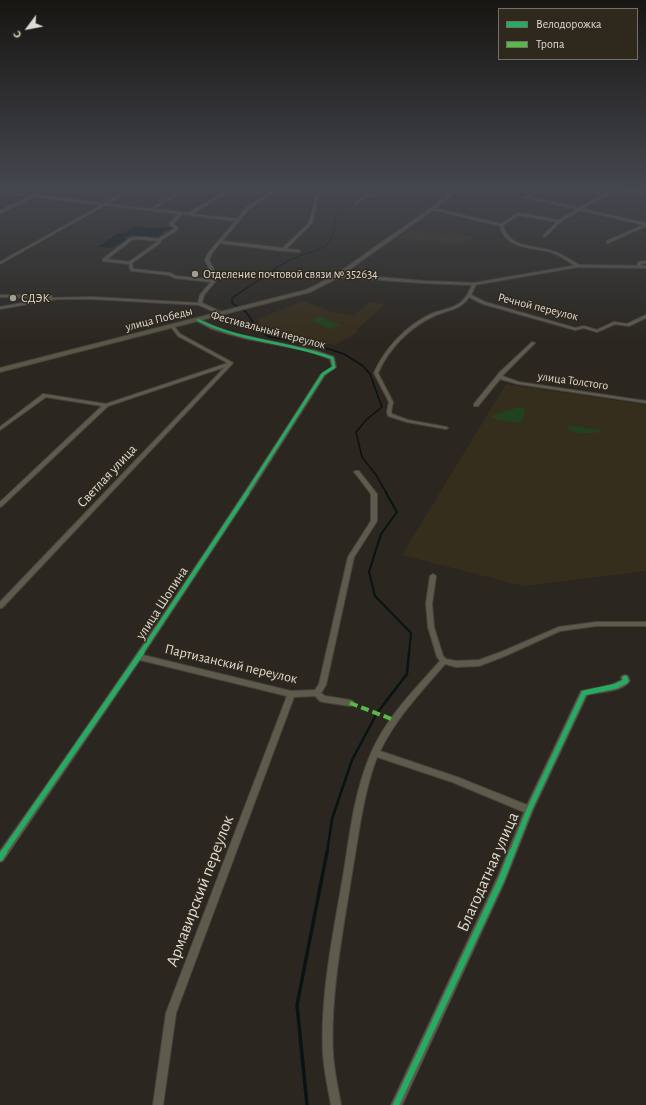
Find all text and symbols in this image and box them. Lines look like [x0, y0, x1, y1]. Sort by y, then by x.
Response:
north arrow [8, 8, 48, 48]
legend [498, 8, 638, 60]
text: Велодорожка [536, 18, 602, 30]
text: С [11, 29, 24, 40]
text: Тропа [536, 38, 564, 50]
place label: Отделение почтовой связи № 352634 [203, 267, 378, 281]
marker: Отделение почтовой связи № 352634 [190, 269, 200, 279]
street label: Речной переулок [496, 290, 580, 324]
place label: СДЭК [21, 291, 49, 305]
marker: СДЭК [8, 293, 18, 303]
street label: улица Победы [124, 304, 194, 334]
street label: Фестивальный переулок [209, 308, 327, 352]
street label: улица Толстого [537, 369, 609, 393]
street label: Светлая улица [74, 441, 140, 511]
street label: улица Шопина [132, 563, 192, 643]
street label: Партизанский переулок [163, 641, 299, 687]
street label: Благодатная улица [452, 809, 524, 935]
street label: Армавирский переулок [162, 812, 238, 970]

